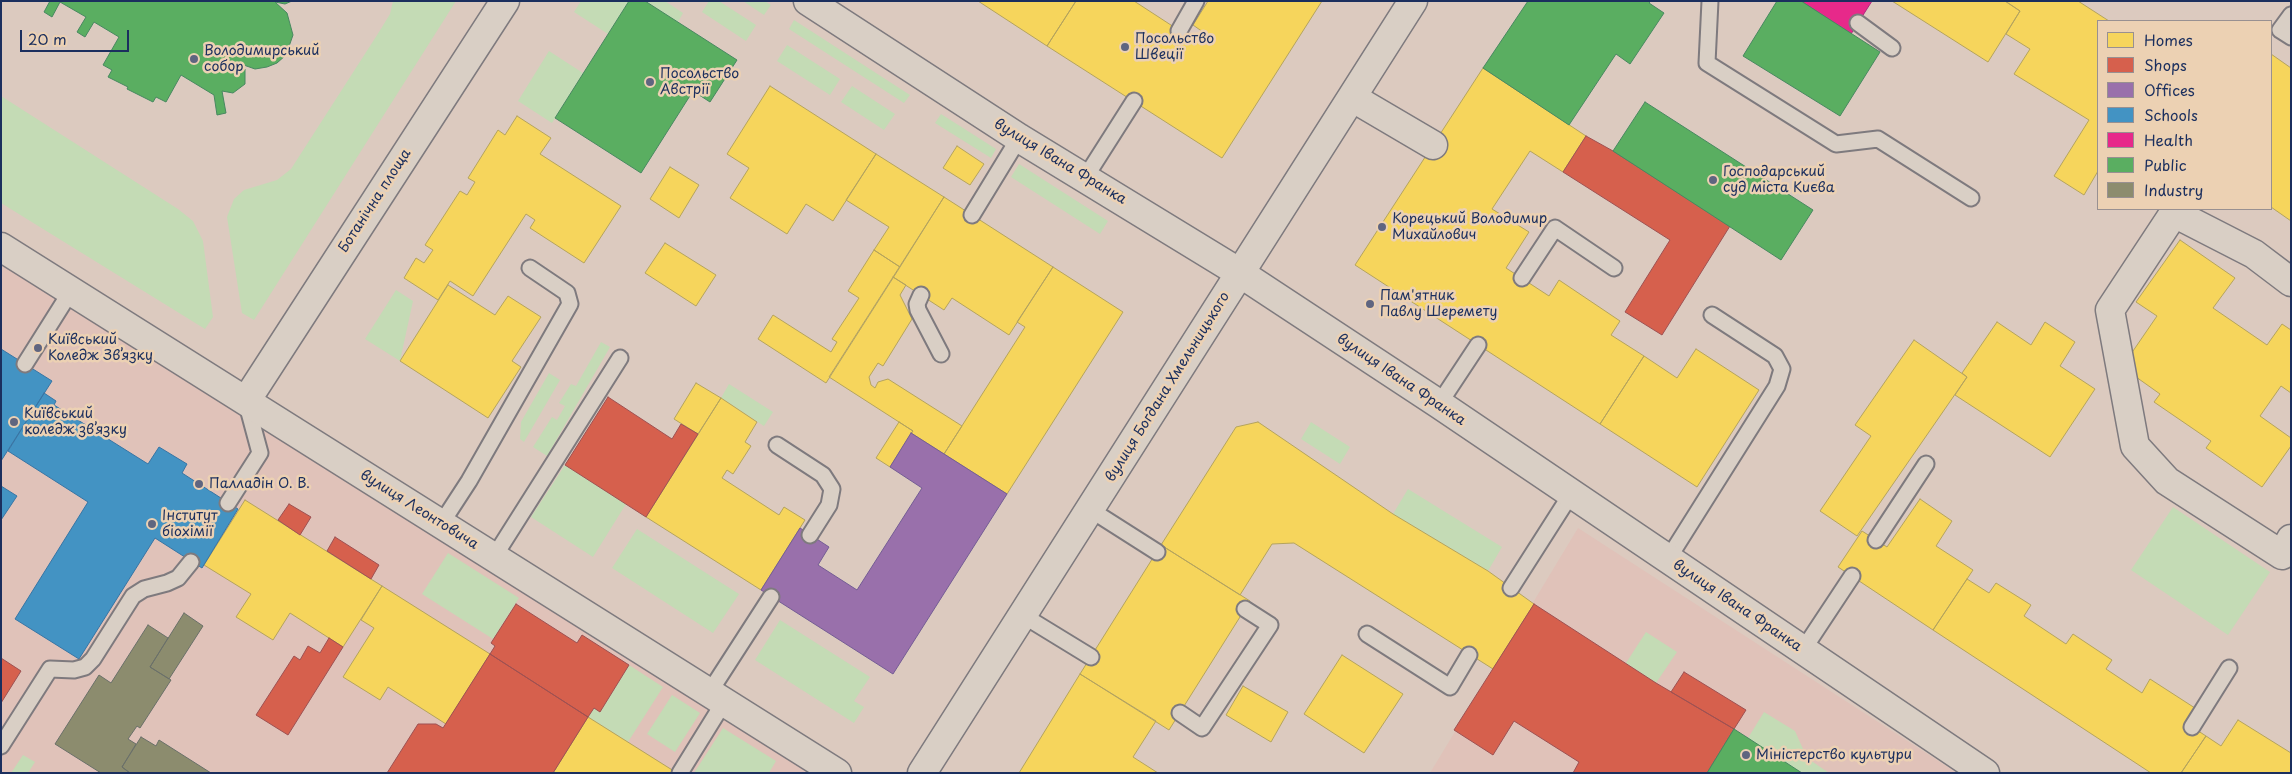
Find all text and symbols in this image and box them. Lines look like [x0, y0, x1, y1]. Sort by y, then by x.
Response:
scale bar [22, 20, 131, 52]
legend [2097, 20, 2272, 210]
text: 20 m [28, 27, 67, 50]
text: Homes [2144, 28, 2193, 51]
place label: Посольство Швеції [1135, 31, 1214, 64]
marker: Посольство Швеції [1119, 41, 1131, 53]
place label: Володимирський собор [204, 43, 320, 75]
marker: Володимирський собор [188, 53, 200, 65]
text: Shops [2144, 53, 2187, 76]
place label: Посольство Австрії [660, 66, 739, 98]
marker: Посольство Австрії [644, 76, 656, 88]
text: Offices [2144, 78, 2195, 101]
text: Schools [2144, 103, 2198, 126]
street label: вулиця Івана Франка [991, 116, 1129, 208]
text: Health [2144, 128, 2193, 151]
street label: Ботанічна площа [335, 146, 415, 256]
text: Public [2144, 153, 2187, 176]
place label: Господарський суд міста Києва [1723, 164, 1834, 196]
marker: Господарський суд міста Києва [1707, 174, 1719, 186]
text: Industry [2144, 178, 2203, 201]
place label: Корецький Володимир Михайлович [1392, 211, 1547, 243]
marker: Корецький Володимир Михайлович [1376, 221, 1388, 233]
place label: Пам'ятник Павлу Шеремету [1380, 288, 1497, 321]
street label: вулиця Богдана Хмельницького [1102, 289, 1234, 485]
marker: Пам'ятник Павлу Шеремету [1364, 298, 1376, 310]
street label: вулиця Івана Франка [1333, 331, 1469, 429]
place label: Київський Коледж Зв’язку [48, 332, 153, 364]
marker: Київський Коледж Зв’язку [32, 342, 44, 354]
place label: Київський коледж зв’язку [24, 406, 127, 438]
marker: Київський коледж зв’язку [8, 416, 20, 428]
street label: вулиця Леонтовича [357, 467, 481, 553]
place label: Палладін О. В. [209, 476, 310, 492]
marker: Палладін О. В. [193, 478, 205, 490]
place label: Інститут біохімії [162, 508, 218, 540]
marker: Інститут біохімії [146, 518, 158, 530]
street label: вулиця Івана Франка [1669, 557, 1805, 655]
place label: Міністерство культури [1756, 747, 1912, 763]
marker: Міністерство культури [1740, 749, 1752, 761]

